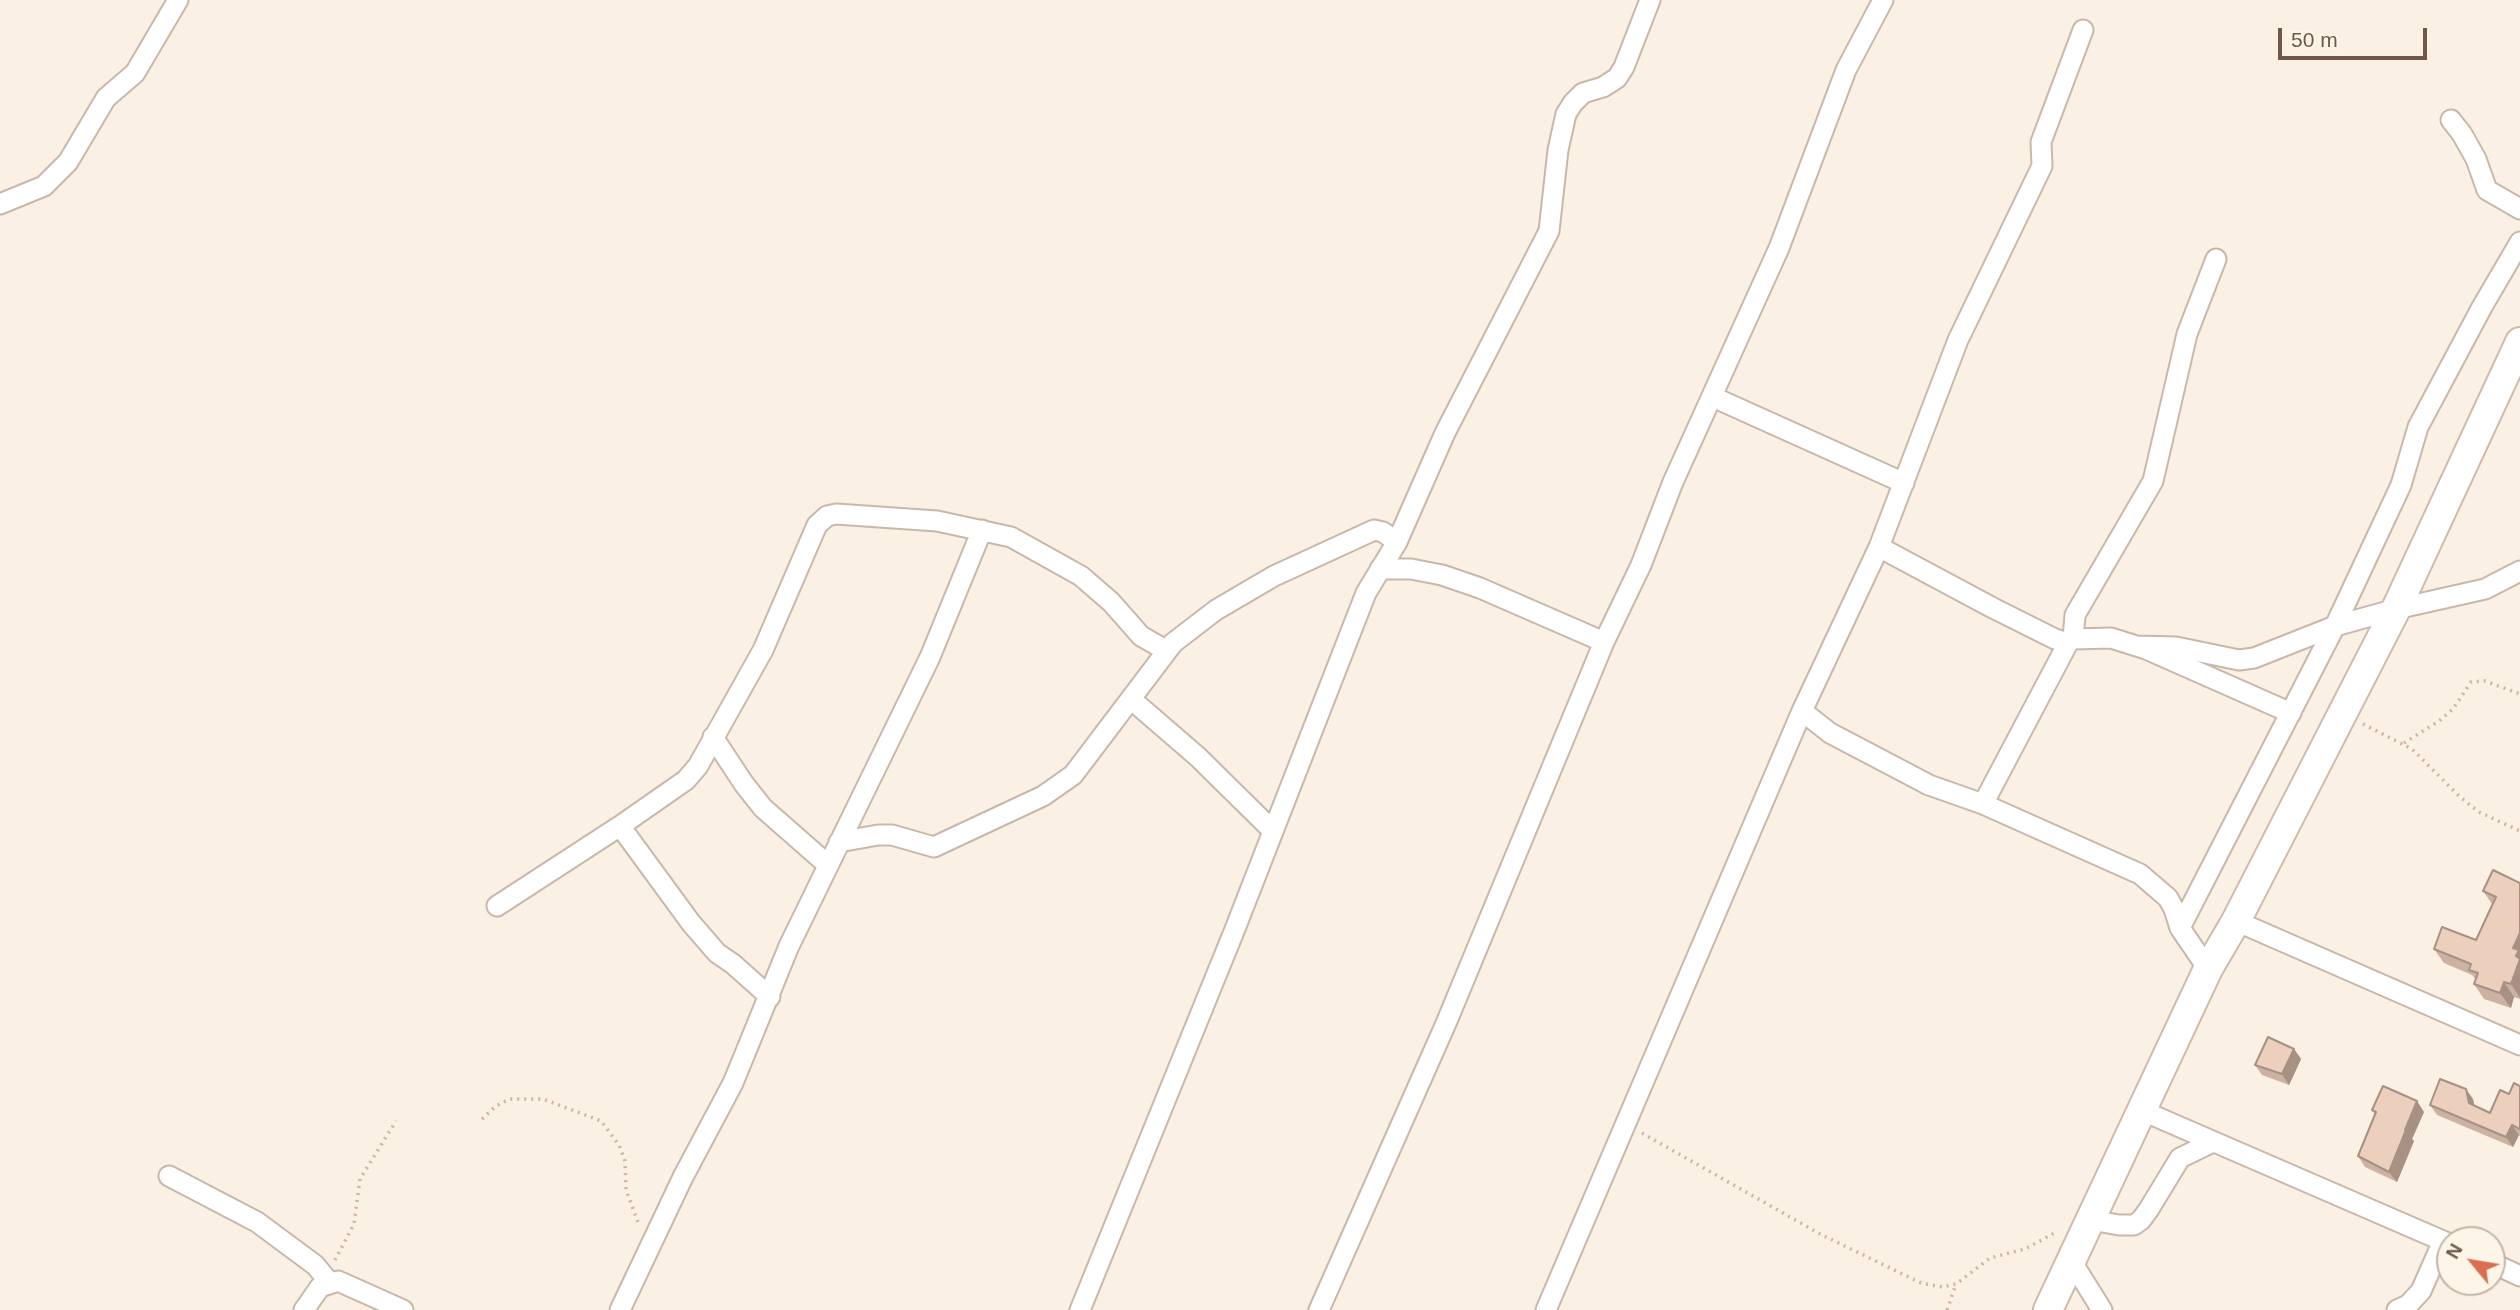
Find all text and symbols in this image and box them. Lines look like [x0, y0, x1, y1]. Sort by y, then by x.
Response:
scale bar [2282, 14, 2431, 58]
text: 50 m [2291, 28, 2338, 51]
north arrow [2436, 1226, 2506, 1296]
text: N [2442, 1240, 2467, 1262]

